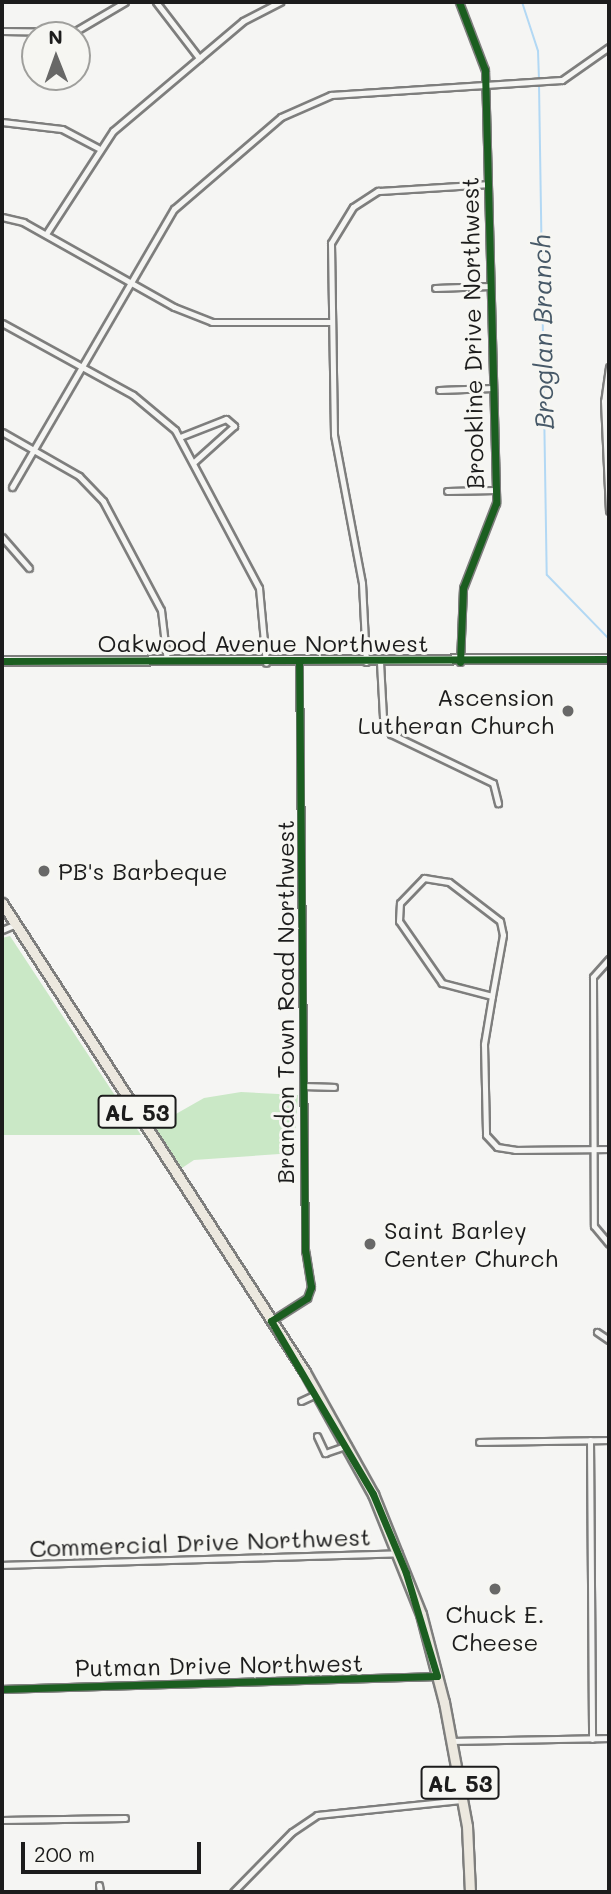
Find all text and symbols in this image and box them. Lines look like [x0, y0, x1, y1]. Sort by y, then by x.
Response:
north arrow [21, 21, 91, 91]
text: N [48, 24, 63, 49]
street label: Brookline Drive Northwest [455, 177, 489, 489]
water label: Broglan Branch [526, 234, 560, 430]
street label: Oakwood Avenue Northwest [97, 629, 429, 657]
place label: Ascension Lutheran Church [358, 683, 554, 739]
marker: Ascension Lutheran Church [560, 703, 576, 719]
street label: Brandon Town Road Northwest [271, 820, 299, 1184]
place label: PB's Barbeque [58, 857, 228, 885]
marker: PB's Barbeque [36, 863, 52, 879]
road number: AL 53 [97, 1092, 177, 1132]
place label: Saint Barley Center Church [384, 1216, 558, 1272]
marker: Saint Barley Center Church [362, 1236, 378, 1252]
street label: Commercial Drive Northwest [29, 1522, 371, 1562]
marker: Chuck E. Cheese [487, 1581, 503, 1597]
place label: Chuck E. Cheese [445, 1600, 545, 1656]
street label: Putman Drive Northwest [75, 1648, 363, 1682]
road number: AL 53 [420, 1764, 500, 1802]
scale bar [24, 1828, 205, 1872]
text: 200 m [34, 1840, 95, 1867]

